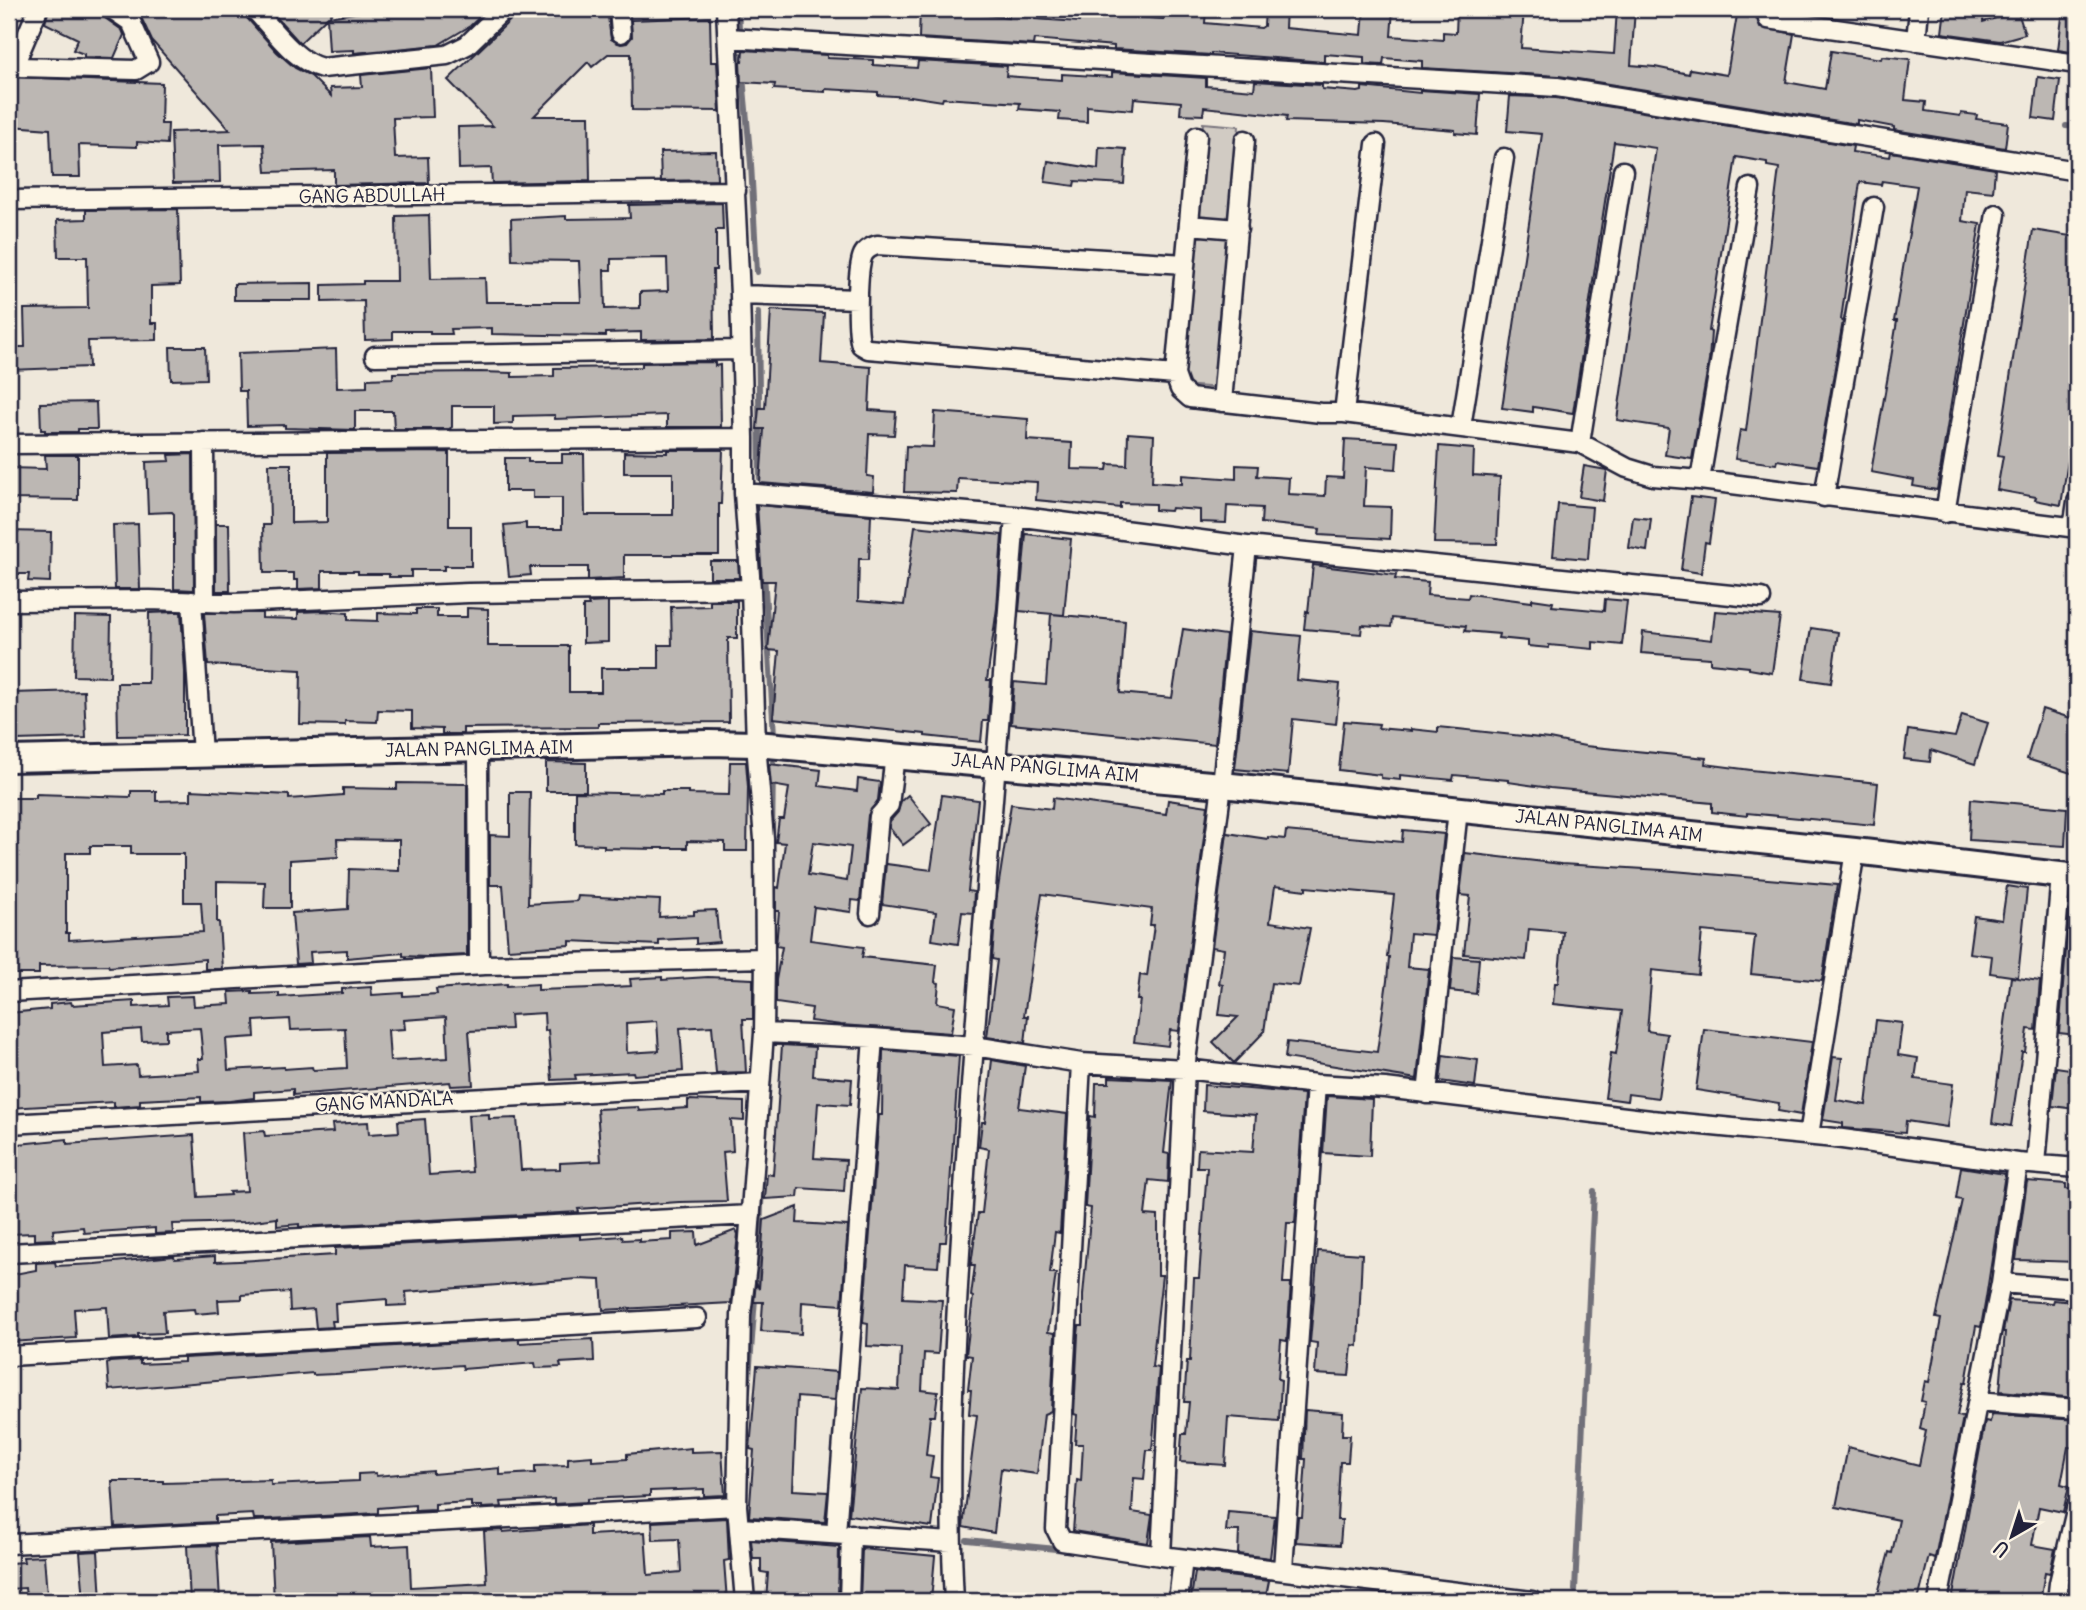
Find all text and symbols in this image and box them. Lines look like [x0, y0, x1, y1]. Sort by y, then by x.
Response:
street label: GANG ABDULLAH [298, 183, 446, 208]
street label: JALAN PANGLIMA AIM [385, 735, 573, 762]
street label: JALAN PANGLIMA AIM [950, 748, 1140, 787]
street label: JALAN PANGLIMA AIM [1514, 804, 1704, 847]
street label: GANG MANDALA [314, 1086, 454, 1117]
north arrow [1978, 1502, 2048, 1572]
text: U [1989, 1536, 2014, 1563]

